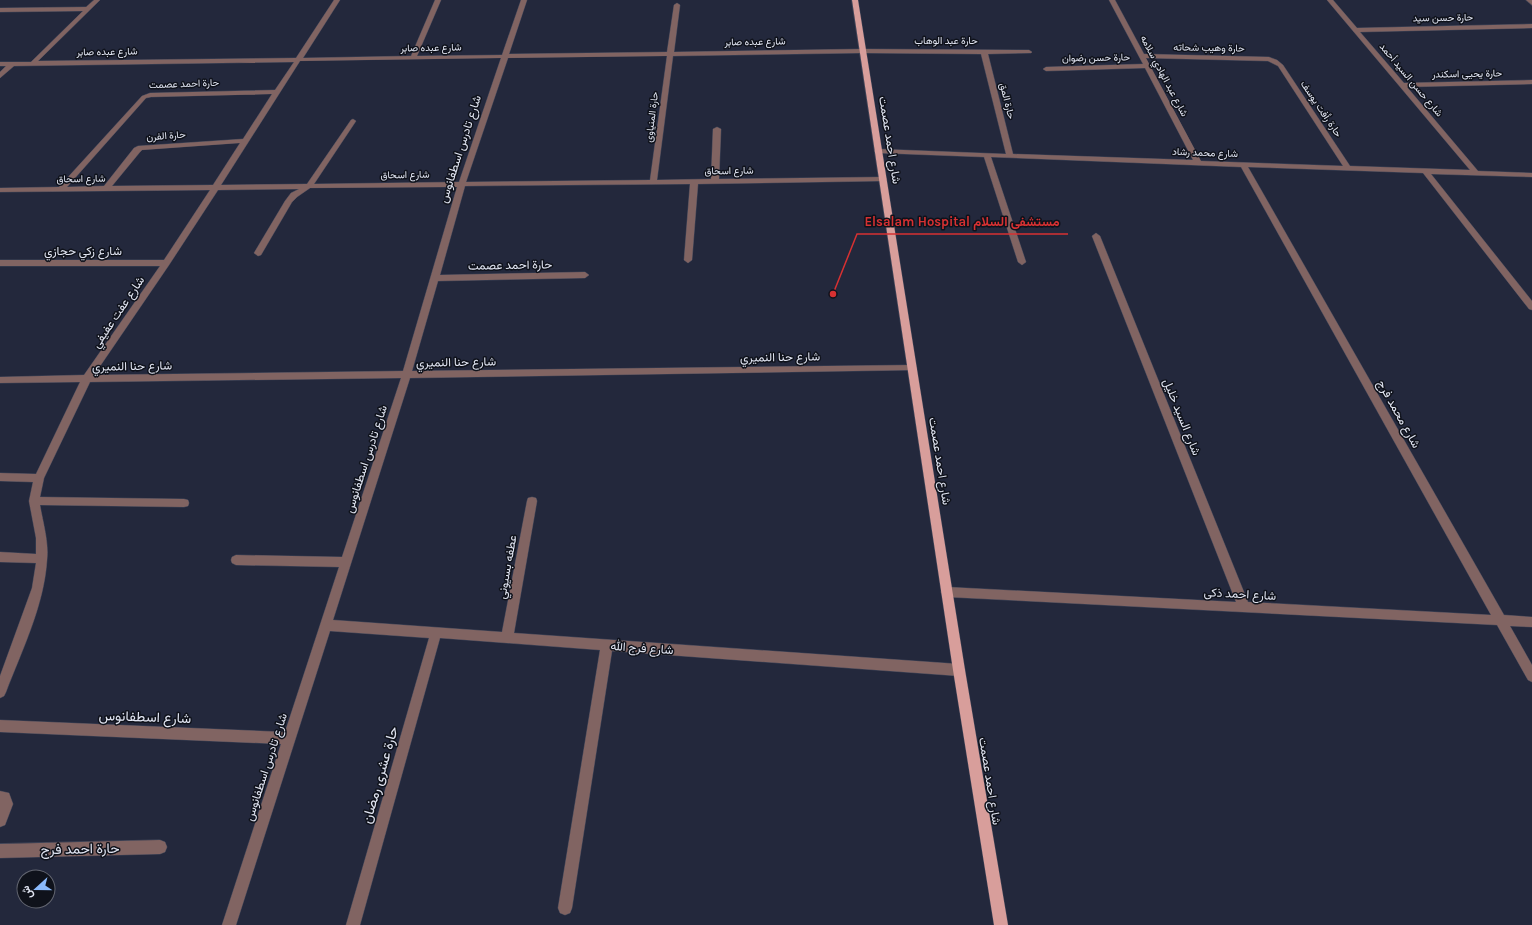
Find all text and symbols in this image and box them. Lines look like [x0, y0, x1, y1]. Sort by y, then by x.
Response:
street label: حارة حسن سيد [1413, 11, 1474, 25]
street label: شارع عبد الهادي سلامه [1136, 33, 1191, 120]
street label: شارع عبده صابر [723, 35, 786, 49]
street label: حارة عبد الوهاب [914, 35, 978, 47]
street label: شارع عبده صابر [399, 41, 462, 55]
street label: حارة وهيب شحاته [1173, 41, 1245, 55]
street label: شارع حسن السيد أحمد [1377, 41, 1445, 119]
street label: شارع عبده صابر [75, 45, 138, 59]
street label: حارة حسن رضوان [1062, 51, 1131, 65]
street label: حارة يحيى اسكندر [1431, 67, 1502, 81]
street label: حارة احمد عصمت [149, 77, 220, 91]
street label: حارة رأفت يوسف [1298, 78, 1344, 140]
street label: حارة المق [997, 82, 1017, 121]
street label: حارة المنياوى [643, 91, 661, 143]
street label: شارع تادرس اسطفانوس [436, 93, 486, 205]
street label: شارع احمد عصمت [874, 95, 904, 185]
street label: حارة الفرن [146, 129, 186, 143]
street label: شارع محمد رشاد [1172, 146, 1238, 160]
street label: شارع اسحاق [704, 165, 754, 177]
street label: شارع اسحاق [380, 169, 430, 181]
street label: شارع اسحاق [56, 173, 106, 185]
callout: Elsalam Hospital مستشفى السلام [857, 209, 1068, 234]
text: Elsalam Hospital مستشفى السلام [864, 214, 1060, 230]
street label: شارع زكي حجازي [44, 244, 122, 261]
street label: حارة احمد عصمت [468, 257, 552, 274]
street label: شارع عفت عفيفي [89, 273, 150, 352]
street label: شارع حنا النميري [740, 349, 820, 368]
street label: شارع حنا النميري [416, 354, 496, 373]
street label: شارع حنا النميري [92, 358, 172, 377]
street label: شارع السيد خليل [1158, 377, 1204, 458]
street label: شارع محمد فرج [1373, 377, 1424, 452]
street label: شارع تادرس اسطفانوس [342, 403, 392, 515]
street label: شارع احمد عصمت [924, 416, 954, 506]
street label: عطفه بسيوني [494, 534, 522, 601]
street label: شارع احمد ذكى [1203, 585, 1277, 605]
street label: شارع فرج الله [610, 639, 674, 659]
street label: شارع اسطفانوس [98, 707, 192, 729]
street label: شارع تادرس اسطفانوس [242, 711, 292, 823]
street label: حارة عشرى رمضان [358, 724, 402, 826]
street label: شارع احمد عصمت [974, 736, 1004, 826]
street label: حارة احمد فرج [40, 840, 120, 860]
north arrow [16, 869, 56, 909]
text: ش [19, 884, 36, 901]

